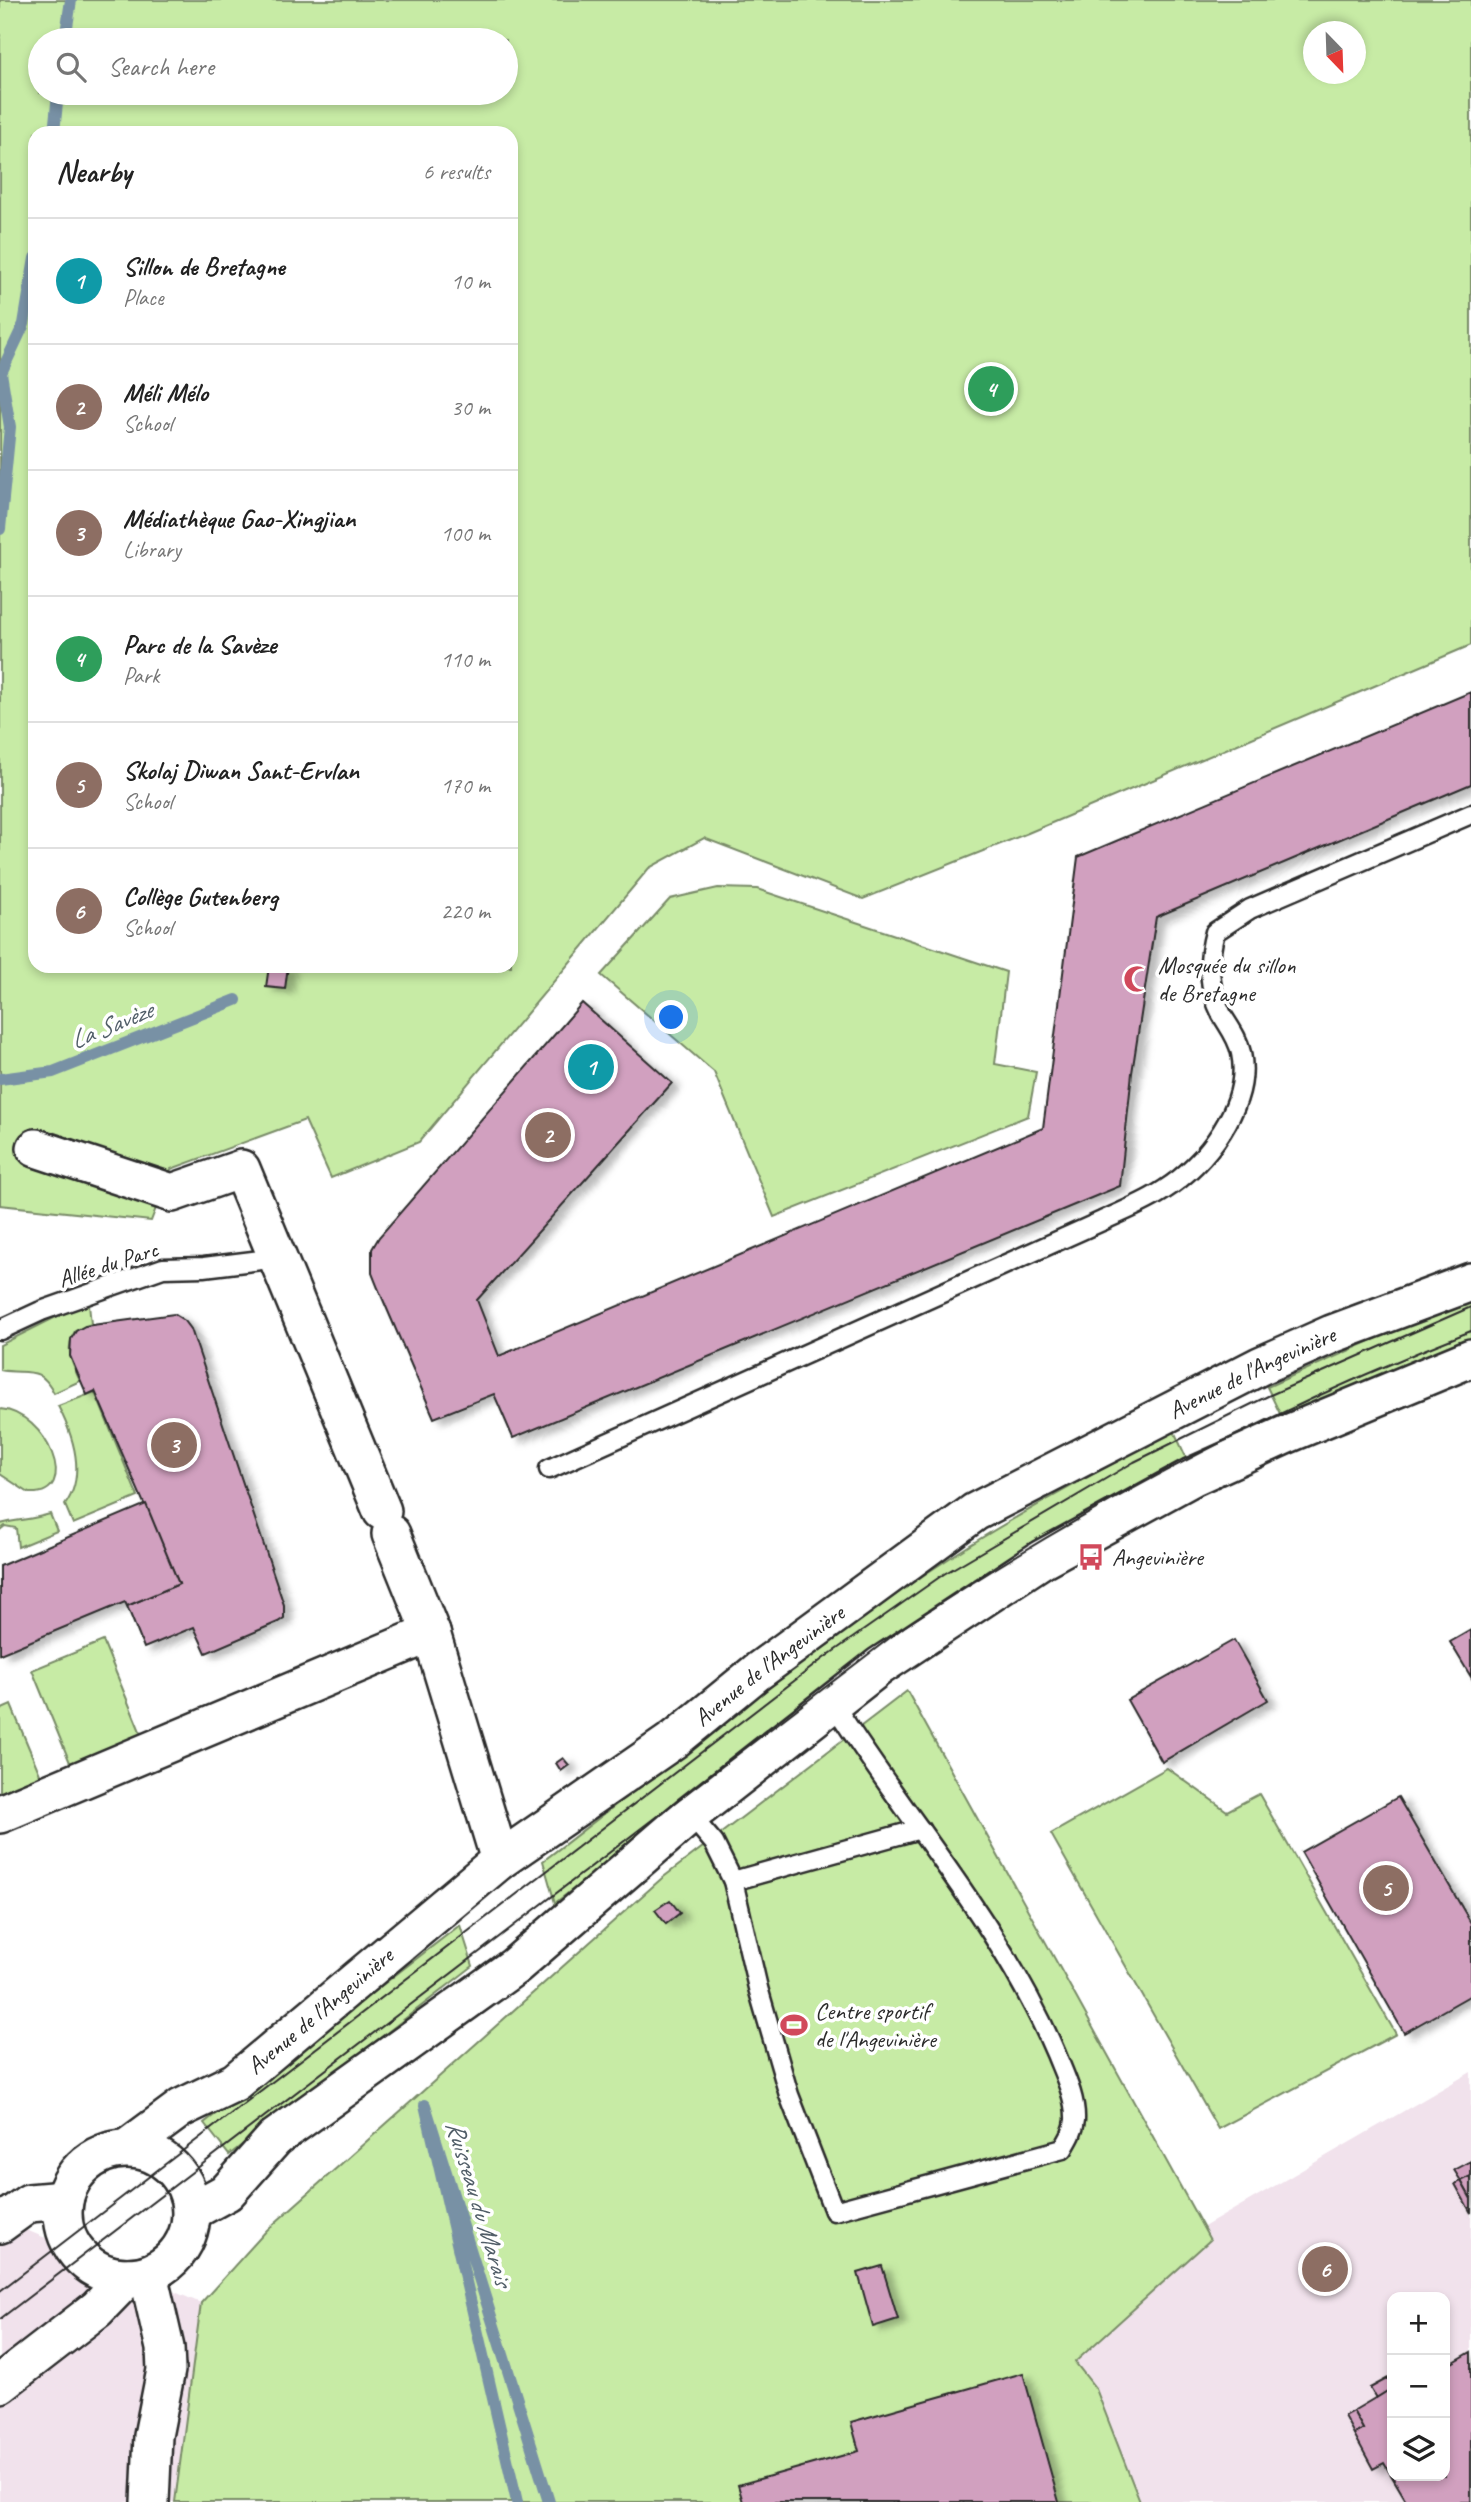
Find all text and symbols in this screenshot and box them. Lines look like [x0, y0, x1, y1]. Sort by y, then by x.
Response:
north arrow [1303, 21, 1366, 84]
search box [28, 28, 518, 105]
icon: search [52, 48, 90, 86]
text: Search here [108, 50, 214, 83]
text: Nearby [56, 153, 132, 191]
text: 6 results [423, 157, 490, 186]
text: Sillon de Bretagne [123, 250, 285, 283]
text: 1 [74, 267, 84, 296]
text: 10 m [451, 267, 490, 296]
text: Place [123, 283, 163, 312]
pin: 4 [968, 363, 1014, 415]
text: Méli Mélo [123, 376, 208, 409]
text: 2 [74, 393, 84, 422]
text: 30 m [451, 393, 490, 422]
text: School [123, 409, 172, 438]
text: Médiathèque Gao-Xingjian [123, 502, 355, 535]
text: 3 [74, 519, 84, 548]
text: 100 m [441, 519, 490, 548]
text: Library [123, 535, 181, 564]
text: Parc de la Savèze [123, 628, 276, 661]
text: 4 [74, 645, 84, 674]
text: 110 m [441, 645, 490, 674]
text: Park [123, 661, 159, 690]
text: Skolaj Diwan Sant-Ervlan [123, 754, 359, 787]
text: 5 [74, 771, 84, 800]
text: 170 m [441, 771, 490, 800]
text: School [123, 787, 172, 816]
text: Collège Gutenberg [123, 880, 278, 913]
text: 6 [74, 897, 84, 926]
text: 220 m [441, 897, 490, 926]
text: School [123, 913, 172, 942]
place label: Mosquée du sillon de Bretagne [1158, 950, 1296, 1008]
mosque icon: Mosquée du sillon de Bretagne [1122, 964, 1152, 994]
water label: La Savèze [65, 992, 161, 1056]
your location [654, 1000, 688, 1034]
pin: 1 [568, 1041, 614, 1093]
pin: 2 [525, 1109, 571, 1161]
street label: Allée du Parc [54, 1233, 163, 1294]
street label: Avenue de l'Angevinière [1163, 1319, 1342, 1425]
pin: 3 [151, 1419, 197, 1471]
bus stop icon: Angevinière [1076, 1542, 1106, 1572]
place label: Angevinière [1112, 1542, 1205, 1572]
street label: Avenue de l'Angevinière [688, 1597, 852, 1733]
pin: 5 [1363, 1862, 1409, 1914]
street label: Avenue de l'Angevinière [241, 1939, 401, 2081]
place label: Centre sportif de l'Angevinière [815, 1996, 938, 2054]
sports icon: Centre sportif de l'Angevinière [779, 2010, 809, 2040]
water label: Ruisseau du Marais [438, 2116, 521, 2293]
pin: 6 [1302, 2243, 1348, 2295]
map controls [1387, 2292, 1450, 2481]
button: + [1387, 2292, 1450, 2355]
button: − [1387, 2355, 1450, 2418]
button: layers [1387, 2418, 1450, 2481]

